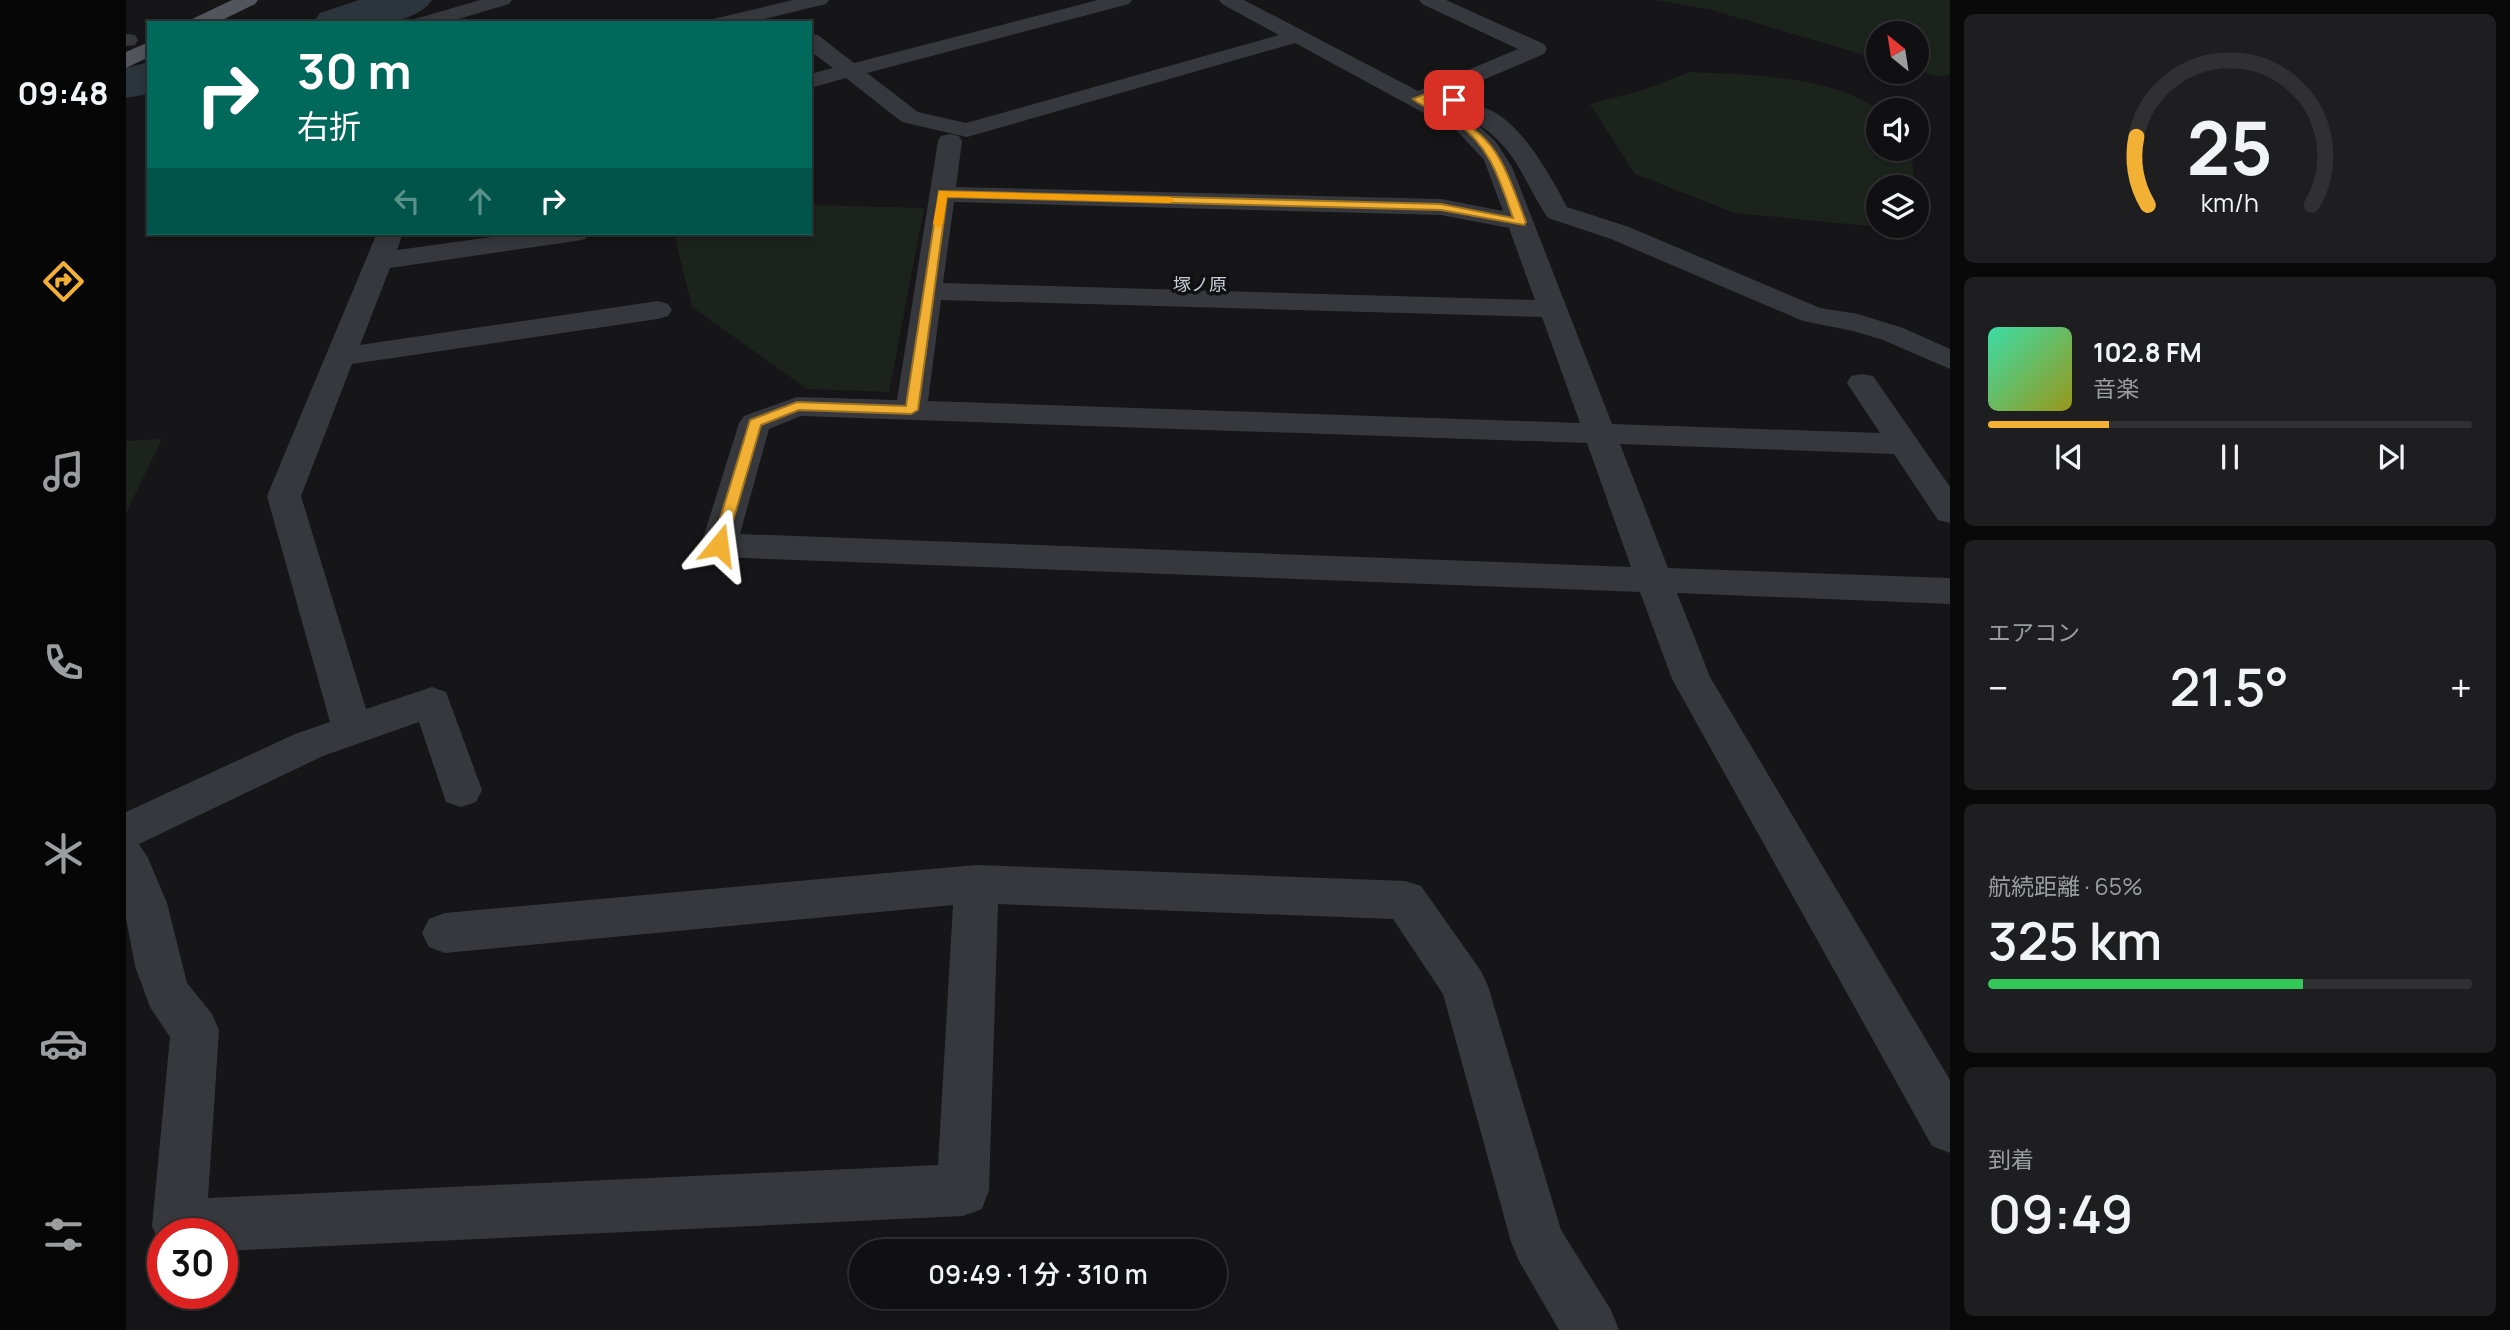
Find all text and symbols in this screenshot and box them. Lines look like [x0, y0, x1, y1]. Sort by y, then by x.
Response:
north arrow [1866, 21, 1928, 84]
map controls [1866, 21, 1929, 238]
text: 30 m [297, 37, 412, 104]
icon: right [182, 49, 273, 140]
pin [1424, 70, 1484, 130]
text: 09:48 [18, 71, 108, 115]
icon: arrive [1435, 81, 1473, 119]
text: 25 [2187, 97, 2273, 197]
button: sound [1866, 98, 1929, 161]
text: 右折 [297, 104, 361, 148]
button: layers [1866, 175, 1929, 238]
icon: left [388, 182, 426, 220]
icon: ahead [461, 182, 499, 220]
icon: right [534, 182, 572, 220]
text: km/h [2201, 184, 2259, 219]
icon: directions [39, 257, 88, 306]
district label: 塚ノ原 [1173, 272, 1227, 296]
text: 102.8 FM [2093, 334, 2202, 370]
text: 音楽 [2093, 372, 2139, 404]
icon: previous [2050, 438, 2088, 476]
icon: pause [2211, 438, 2249, 476]
icon: next [2372, 438, 2410, 476]
icon: music [39, 447, 88, 496]
position arrow [682, 508, 756, 582]
text: エアコン [1988, 616, 2080, 648]
icon: phone [39, 638, 88, 687]
text: 21.5° [2170, 651, 2289, 722]
text: − [1988, 661, 2009, 713]
text: + [2450, 661, 2472, 713]
icon: climate [39, 829, 88, 878]
text: 航続距離 · 65% [1988, 870, 2143, 902]
text: 325 km [1988, 905, 2162, 976]
icon: car [39, 1019, 88, 1068]
text: 到着 [1988, 1143, 2034, 1175]
text: 09:49 [1988, 1178, 2133, 1249]
icon: filters [39, 1210, 88, 1259]
speed limit sign: 30 [147, 1218, 238, 1309]
text: 09:49 · 1 分 · 310 m [928, 1256, 1148, 1292]

